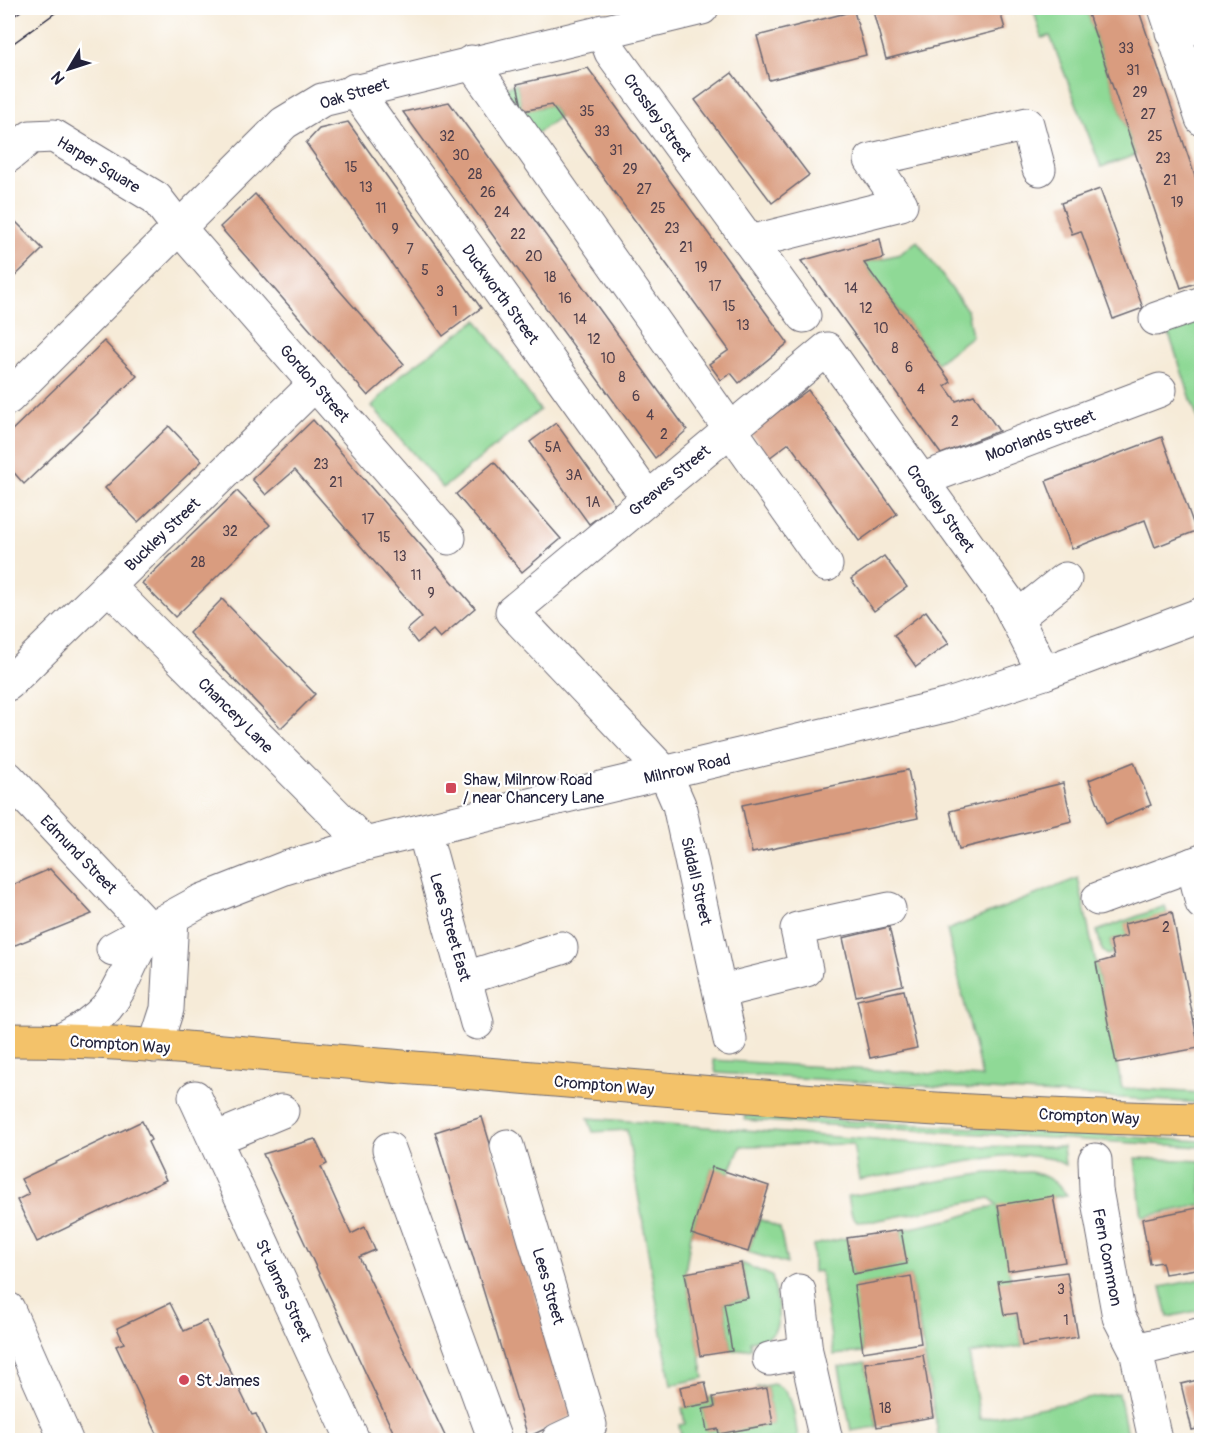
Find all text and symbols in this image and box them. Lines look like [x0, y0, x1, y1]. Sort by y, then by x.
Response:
north arrow [39, 39, 99, 99]
house number: 33 [1118, 40, 1134, 57]
house number: 31 [1126, 62, 1140, 79]
text: N [47, 67, 69, 88]
street label: Crossley Street [619, 70, 696, 166]
street label: Oak Street [317, 74, 392, 114]
house number: 29 [1132, 84, 1148, 101]
house number: 35 [579, 103, 595, 120]
house number: 27 [1140, 106, 1156, 123]
house number: 33 [594, 123, 610, 140]
house number: 32 [439, 128, 455, 145]
house number: 25 [1147, 128, 1163, 145]
street label: Harper Square [53, 132, 144, 198]
house number: 31 [609, 142, 623, 159]
house number: 30 [452, 147, 470, 164]
house number: 23 [1155, 150, 1171, 167]
house number: 15 [344, 159, 358, 176]
house number: 29 [622, 161, 638, 178]
house number: 28 [468, 166, 482, 183]
house number: 21 [1163, 172, 1177, 189]
house number: 13 [359, 179, 373, 196]
house number: 27 [636, 181, 652, 198]
house number: 26 [480, 184, 496, 201]
house number: 19 [1171, 194, 1183, 211]
house number: 11 [376, 200, 386, 217]
house number: 25 [650, 200, 666, 217]
house number: 24 [494, 204, 510, 221]
house number: 23 [664, 220, 680, 237]
house number: 9 [391, 221, 399, 238]
house number: 22 [510, 226, 526, 243]
house number: 21 [679, 239, 693, 256]
house number: 7 [406, 241, 414, 258]
street label: Duckworth Street [457, 241, 543, 349]
house number: 20 [525, 248, 543, 265]
house number: 19 [695, 259, 707, 276]
house number: 5 [421, 262, 429, 279]
house number: 18 [544, 269, 556, 286]
house number: 17 [709, 278, 722, 295]
house number: 14 [844, 280, 858, 297]
house number: 3 [436, 283, 444, 300]
house number: 16 [558, 290, 572, 307]
house number: 15 [722, 298, 736, 315]
house number: 12 [859, 300, 873, 317]
house number: 1 [452, 303, 458, 320]
house number: 14 [573, 311, 587, 328]
house number: 13 [736, 317, 750, 334]
house number: 10 [873, 320, 889, 337]
house number: 12 [587, 331, 601, 348]
house number: 8 [891, 340, 899, 357]
street label: Gordon Street [275, 341, 354, 427]
house number: 10 [600, 350, 616, 367]
house number: 6 [905, 359, 913, 376]
house number: 8 [618, 369, 626, 386]
house number: 4 [917, 381, 925, 398]
house number: 6 [632, 388, 640, 405]
street label: Moorlands Street [983, 406, 1099, 466]
house number: 4 [646, 407, 654, 424]
house number: 2 [951, 413, 959, 430]
house number: 2 [660, 426, 668, 443]
house number: 5A [545, 439, 561, 456]
street label: Greaves Street [625, 440, 715, 521]
house number: 23 [313, 456, 329, 473]
street label: Crossley Street [902, 461, 979, 557]
house number: 3A [566, 467, 582, 484]
house number: 21 [329, 474, 343, 491]
street label: Buckley Street [121, 493, 205, 576]
house number: 1A [586, 494, 600, 511]
house number: 17 [362, 511, 375, 528]
house number: 32 [222, 523, 238, 540]
house number: 15 [377, 529, 391, 546]
house number: 13 [393, 548, 407, 565]
house number: 28 [191, 554, 205, 571]
house number: 11 [411, 567, 421, 584]
house number: 9 [427, 585, 435, 602]
street label: Chancery Lane [193, 674, 277, 758]
street label: Milnrow Road [642, 749, 733, 789]
place label: Shaw, Milnrow Road / near Chancery Lane [463, 770, 604, 808]
marker: Shaw, Milnrow Road / near Chancery Lane [444, 781, 458, 795]
street label: Edmund Street [36, 811, 121, 899]
street label: Siddall Street [676, 835, 716, 928]
street label: Lees Street East [425, 871, 475, 984]
house number: 2 [1162, 919, 1170, 936]
street label: Crompton Way [69, 1032, 171, 1058]
street label: Crompton Way [553, 1072, 655, 1100]
street label: Crompton Way [1038, 1104, 1140, 1130]
street label: Fern Common [1088, 1207, 1126, 1308]
street label: St James Street [251, 1236, 316, 1345]
street label: Lees Street [528, 1246, 569, 1327]
house number: 3 [1057, 1281, 1065, 1298]
house number: 1 [1063, 1312, 1069, 1329]
place label: St James [196, 1371, 260, 1391]
marker: St James [177, 1373, 191, 1387]
house number: 18 [879, 1400, 891, 1417]

